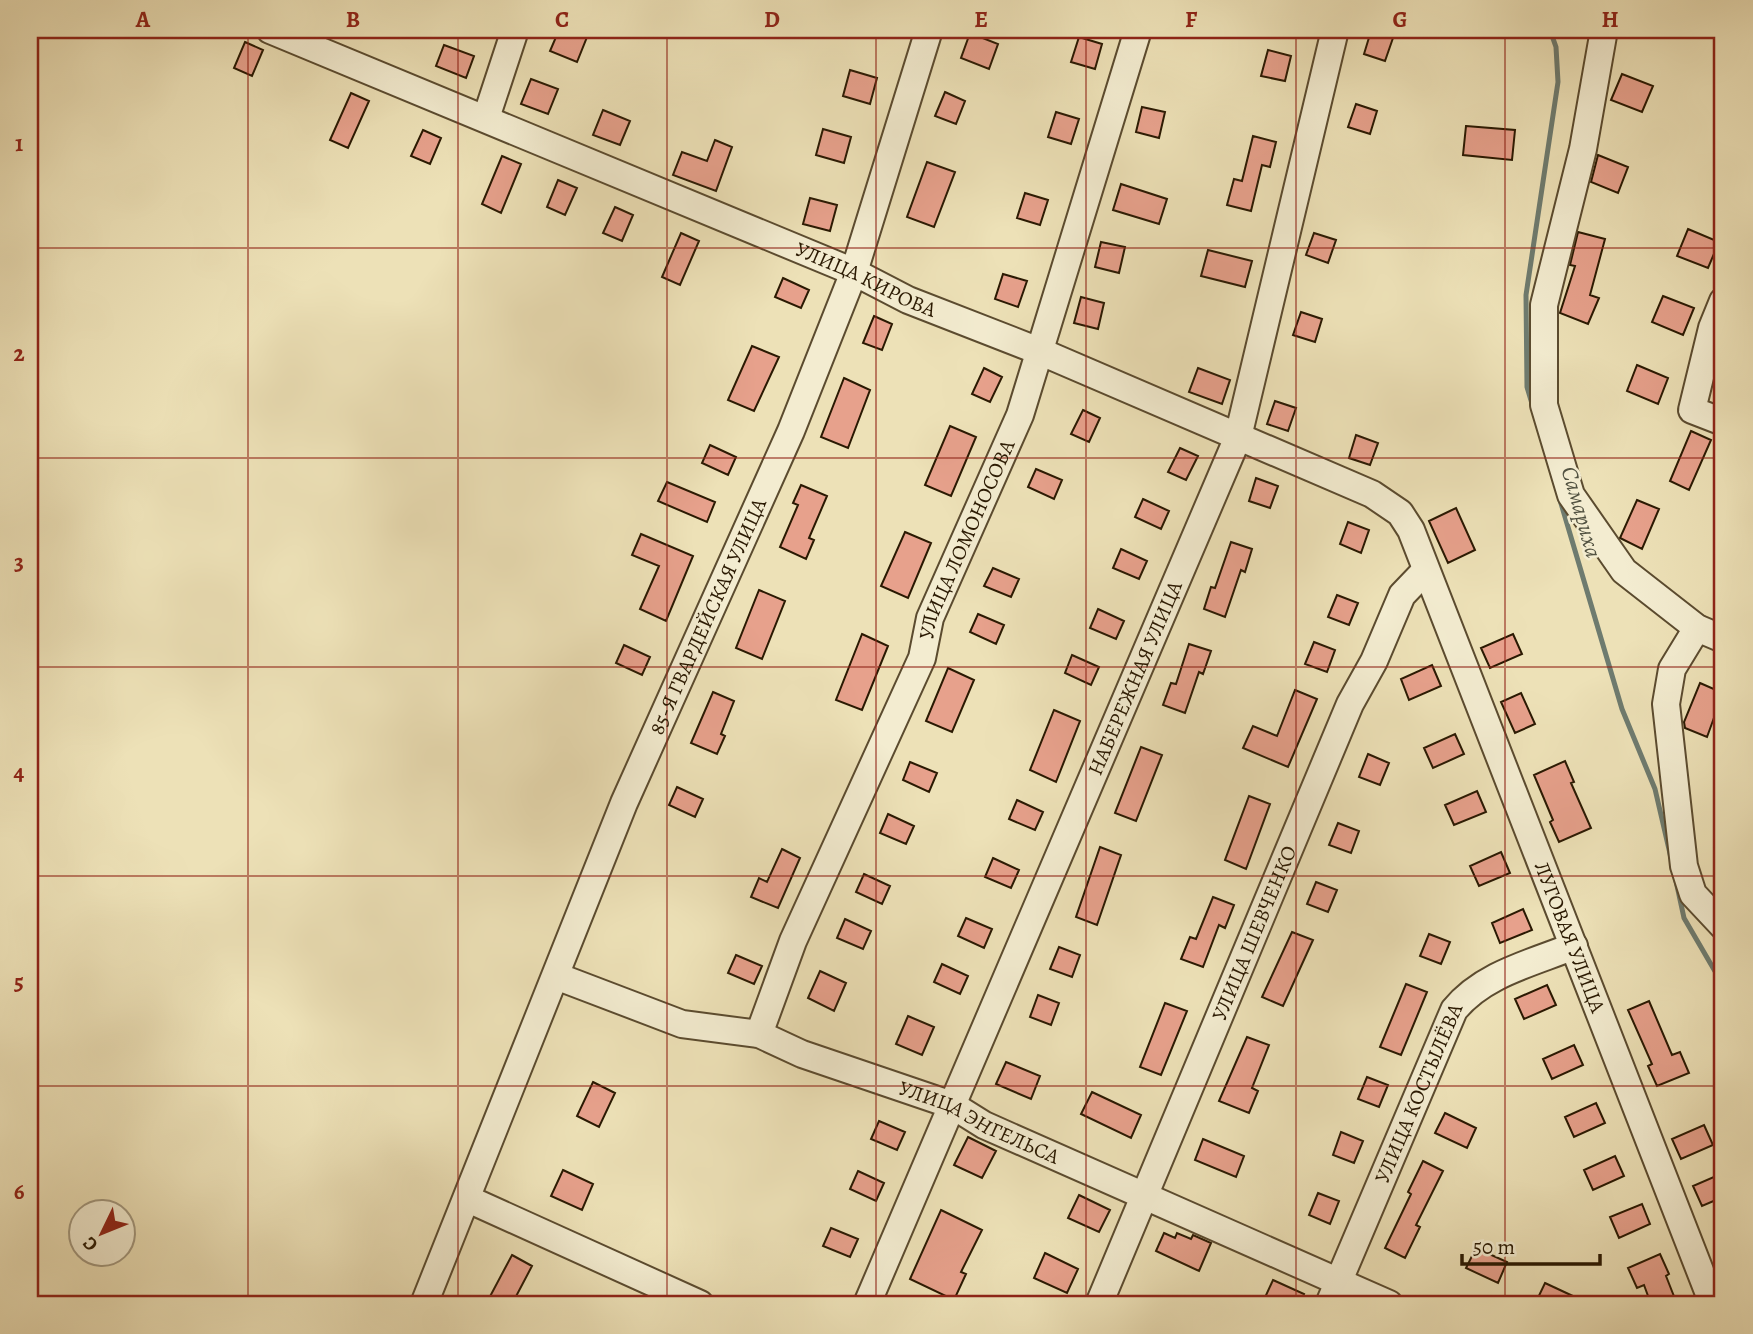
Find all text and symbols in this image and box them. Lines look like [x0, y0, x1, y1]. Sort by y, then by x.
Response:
text: A [135, 4, 151, 35]
text: B [346, 4, 360, 35]
text: C [555, 4, 569, 35]
text: D [764, 4, 780, 35]
text: E [974, 4, 988, 35]
text: F [1185, 4, 1198, 35]
text: G [1392, 4, 1408, 35]
text: H [1601, 4, 1619, 35]
text: 1 [15, 128, 23, 159]
street label: УЛИЦА КИРОВА [791, 235, 941, 324]
text: 2 [13, 338, 25, 369]
street label: УЛИЦА ЛОМОНОСОВА [912, 435, 1022, 642]
water label: Самариха [1554, 463, 1609, 562]
street label: 85-Я ГВАРДЕЙСКАЯ УЛИЦА [643, 493, 773, 739]
text: 3 [14, 547, 24, 578]
street label: НАБЕРЕЖНАЯ УЛИЦА [1081, 576, 1189, 779]
text: 4 [14, 757, 25, 788]
street label: УЛИЦА ШЕВЧЕНКО [1205, 841, 1303, 1025]
street label: ЛУГОВАЯ УЛИЦА [1528, 857, 1612, 1017]
text: 5 [14, 966, 24, 997]
street label: УЛИЦА КОСТЫЛЁВА [1368, 998, 1470, 1188]
street label: УЛИЦА ЭНГЕЛЬСА [895, 1074, 1065, 1171]
text: 6 [14, 1176, 25, 1207]
north arrow [66, 1198, 136, 1268]
scale bar [1462, 1222, 1601, 1266]
text: С [77, 1231, 104, 1257]
text: 50 m [1473, 1233, 1515, 1261]

